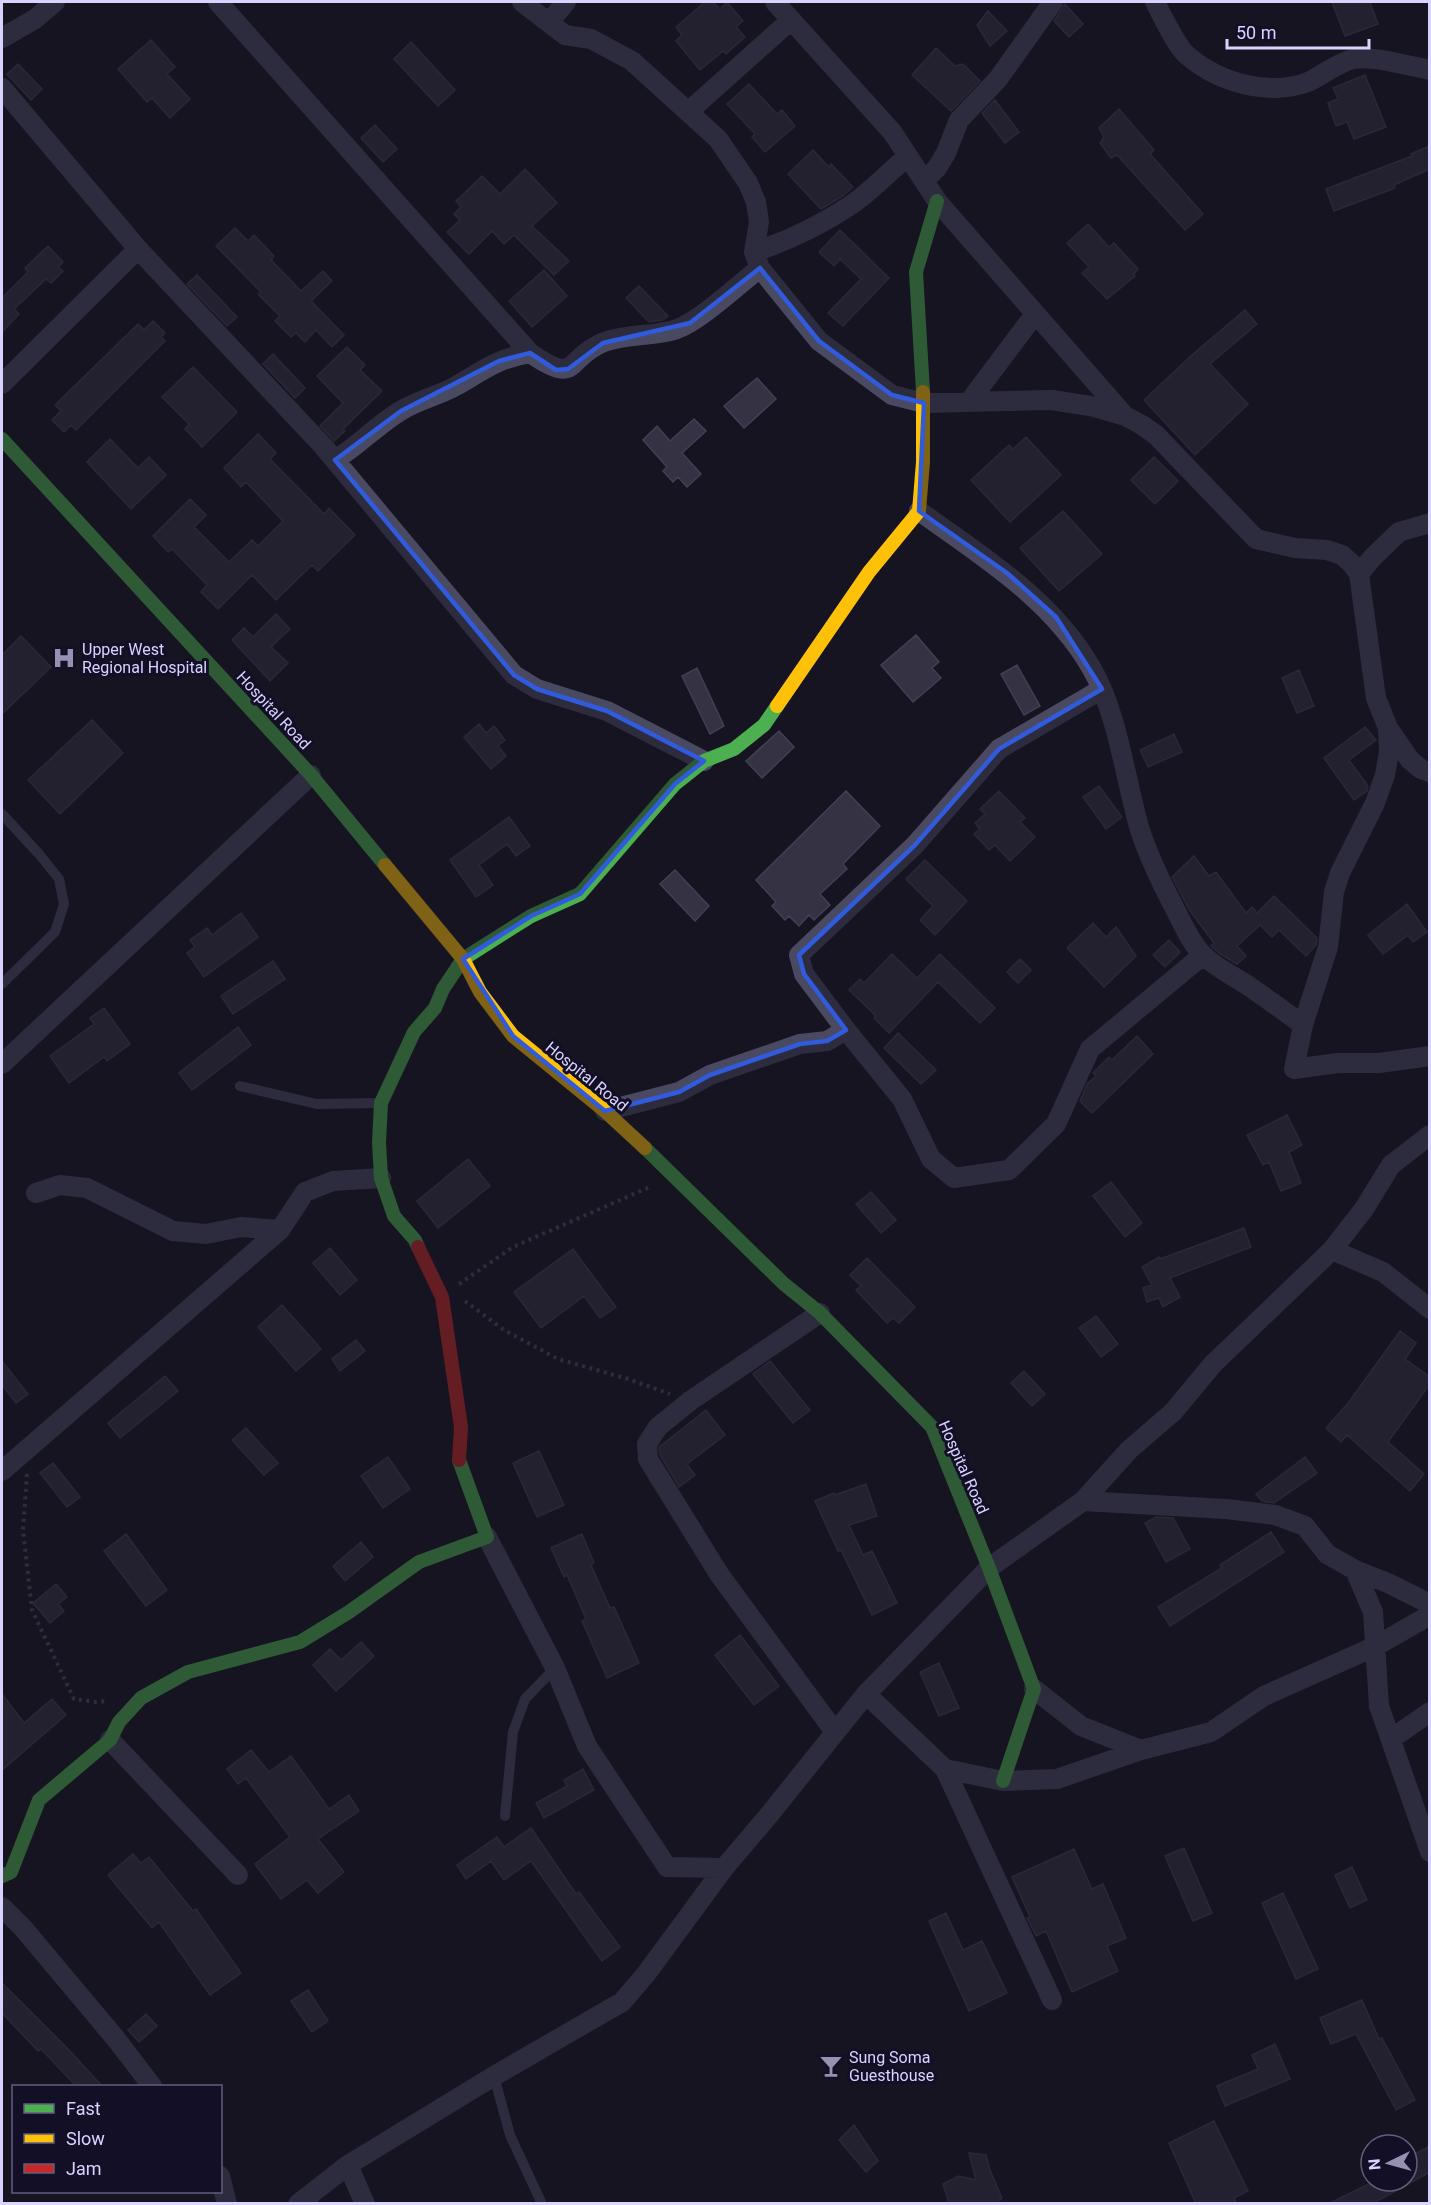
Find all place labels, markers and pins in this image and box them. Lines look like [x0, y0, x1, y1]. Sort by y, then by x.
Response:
place label: Upper West Regional Hospital [82, 640, 207, 677]
hospital icon: Upper West Regional Hospital [51, 645, 77, 671]
place label: Sung Soma Guesthouse [849, 2048, 934, 2085]
bar icon: Sung Soma Guesthouse [818, 2053, 844, 2079]

